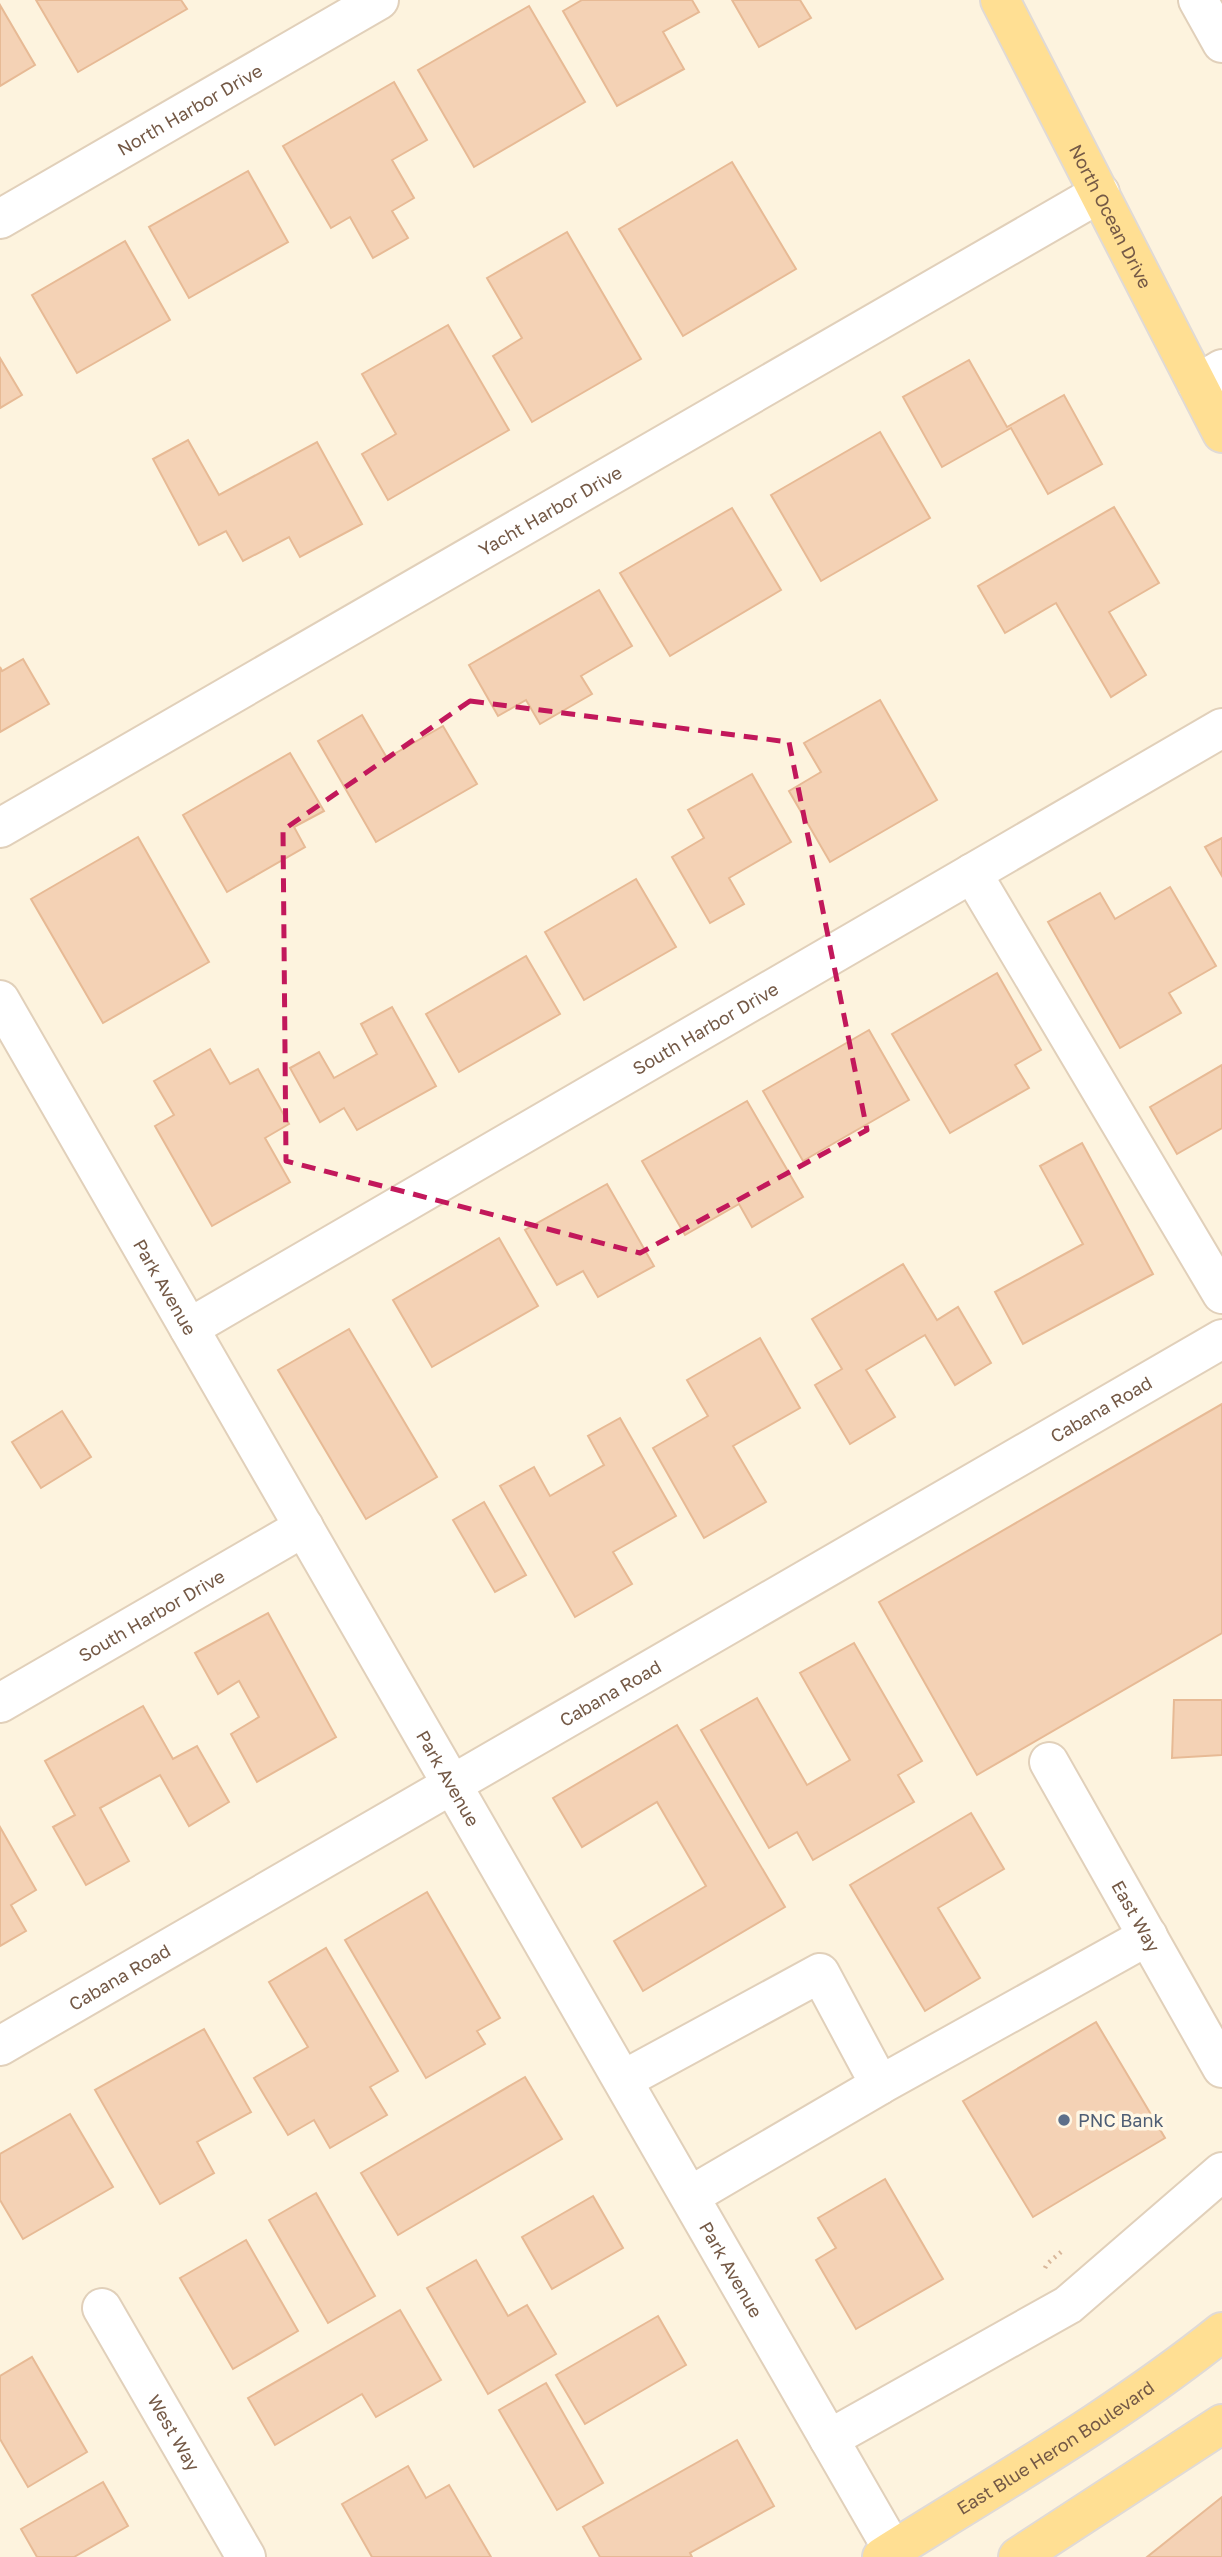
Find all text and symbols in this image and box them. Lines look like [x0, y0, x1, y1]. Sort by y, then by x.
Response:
street label: North Harbor Drive [113, 59, 266, 160]
street label: North Ocean Drive [1065, 141, 1157, 292]
street label: Yacht Harbor Drive [474, 461, 625, 560]
street label: South Harbor Drive [628, 977, 782, 1079]
street label: Park Avenue [129, 1235, 201, 1339]
street label: Cabana Road [1046, 1371, 1156, 1447]
street label: South Harbor Drive [75, 1564, 228, 1666]
street label: Cabana Road [556, 1655, 665, 1731]
street label: Park Avenue [412, 1726, 485, 1830]
street label: East Way [1107, 1876, 1165, 1956]
street label: Cabana Road [65, 1939, 174, 2015]
place label: PNC Bank [1078, 2109, 1164, 2131]
marker: PNC Bank [1056, 2112, 1072, 2128]
street label: Park Avenue [695, 2218, 768, 2321]
street label: East Blue Heron Boulevard [952, 2376, 1158, 2519]
street label: West Way [143, 2390, 205, 2475]

